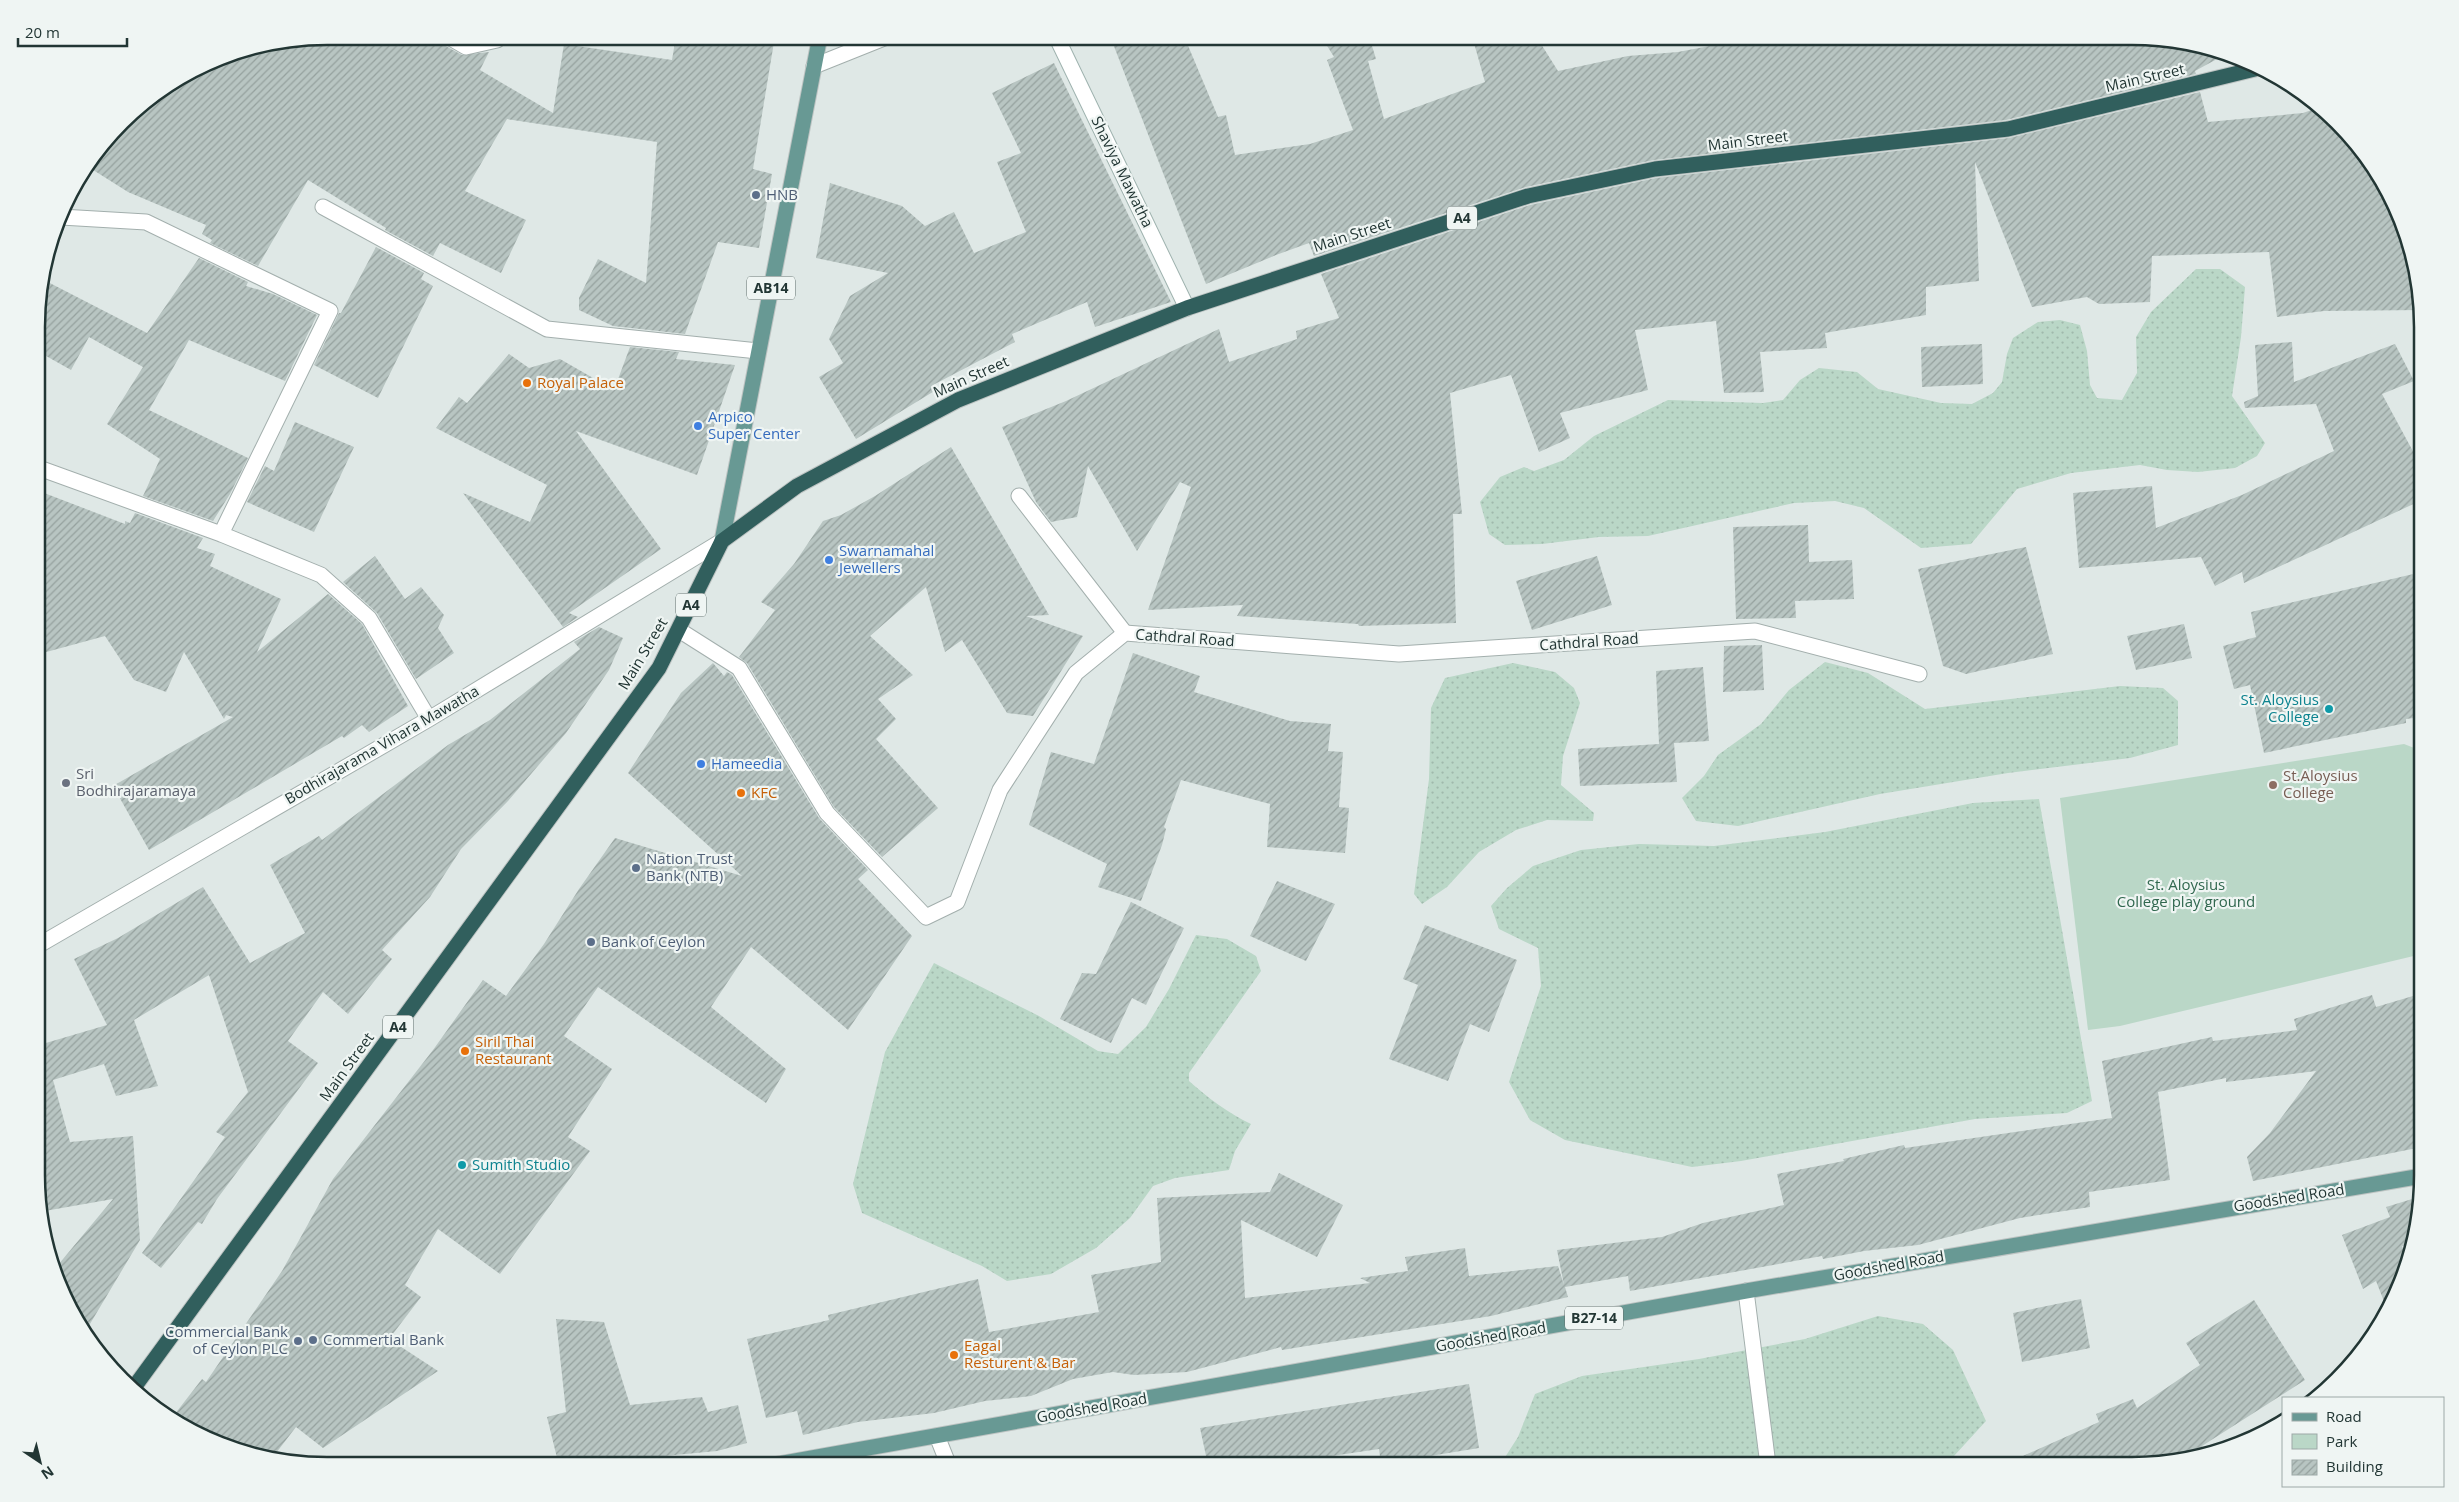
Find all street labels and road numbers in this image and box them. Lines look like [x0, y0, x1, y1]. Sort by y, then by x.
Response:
street label: Main Street [2103, 58, 2186, 96]
street label: Shaviya Mawatha [1087, 113, 1159, 231]
street label: Main Street [1707, 125, 1789, 155]
road number: A4 [1447, 207, 1477, 230]
street label: Main Street [1310, 212, 1393, 256]
road number: AB14 [747, 276, 795, 300]
street label: Main Street [930, 351, 1011, 402]
road number: A4 [676, 594, 706, 616]
street label: Main Street [613, 614, 671, 693]
street label: Cathdral Road [1135, 624, 1235, 650]
street label: Cathdral Road [1539, 628, 1639, 654]
street label: Bodhirajarama Vihara Mawatha [281, 680, 482, 808]
road number: A4 [383, 1016, 413, 1038]
street label: Main Street [314, 1028, 378, 1105]
street label: Goodshed Road [2232, 1178, 2346, 1216]
street label: Goodshed Road [1832, 1245, 1946, 1285]
road number: B27-14 [1565, 1306, 1623, 1330]
street label: Goodshed Road [1434, 1316, 1548, 1356]
street label: Goodshed Road [1035, 1387, 1149, 1427]

